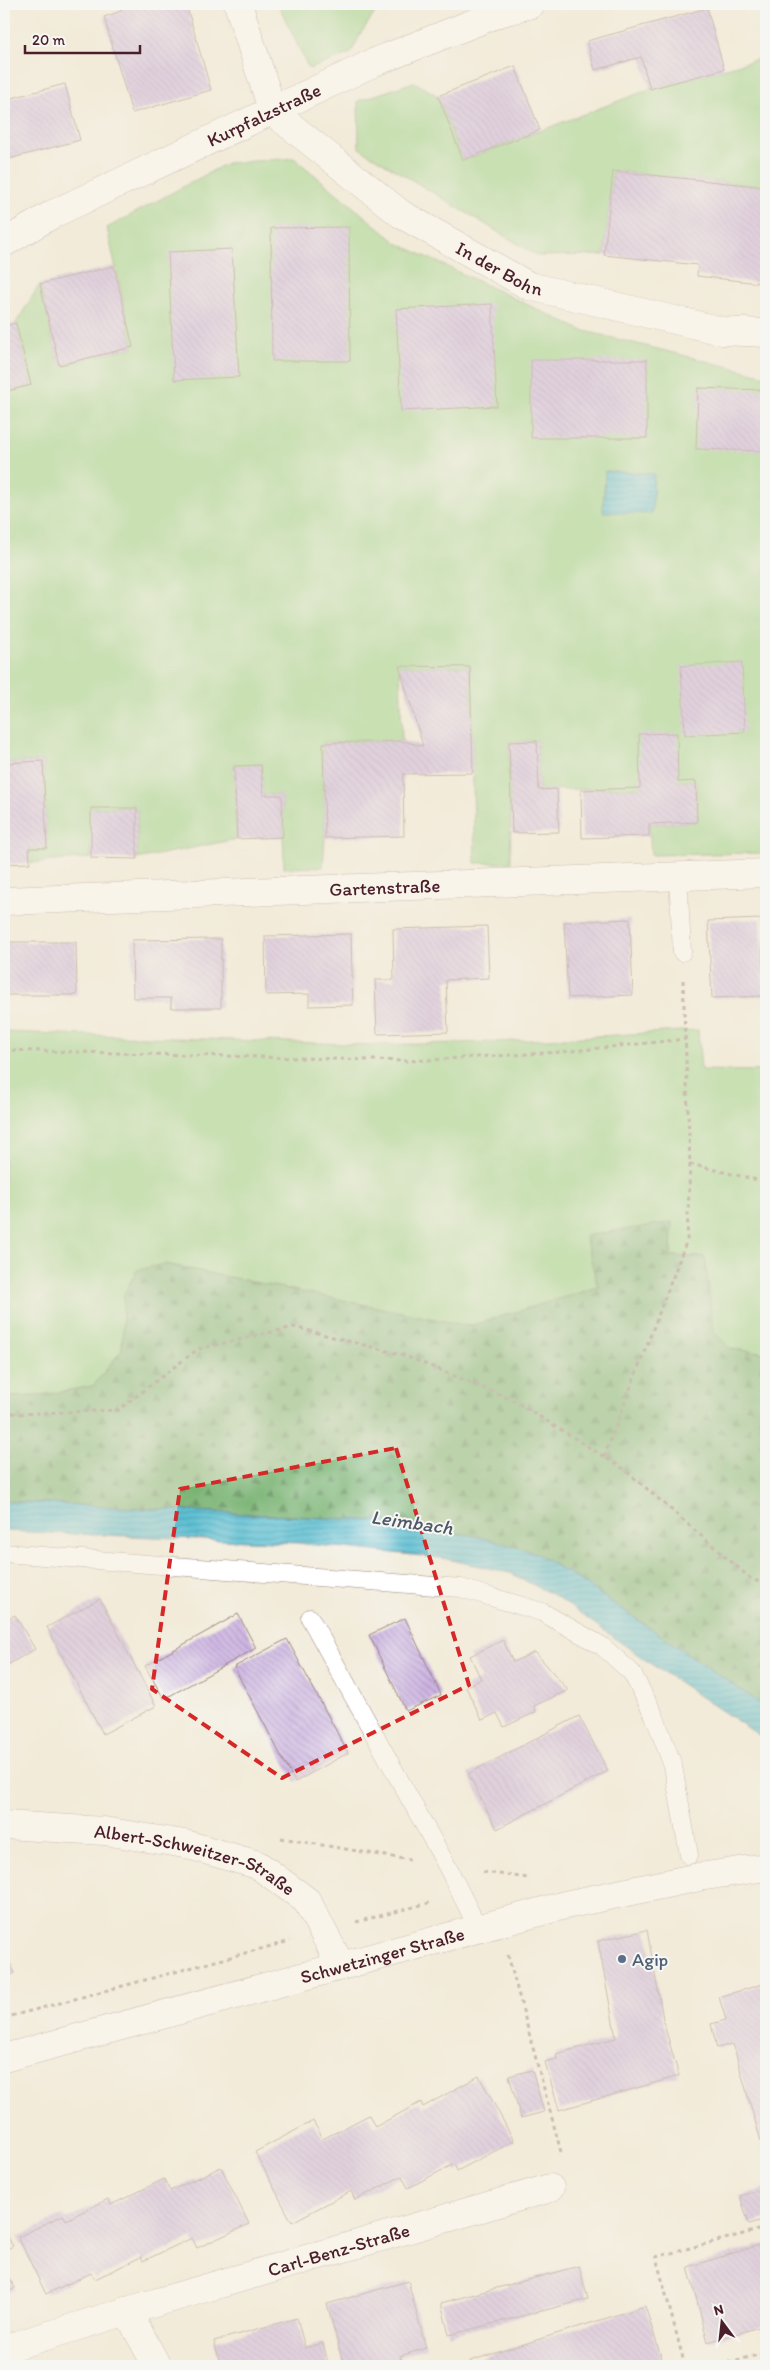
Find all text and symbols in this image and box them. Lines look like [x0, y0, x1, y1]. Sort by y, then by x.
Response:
scale bar [25, 22, 140, 54]
text: 20 m [32, 31, 66, 49]
street label: Kurpfalzstraße [203, 78, 324, 151]
street label: In der Bohn [452, 236, 545, 300]
street label: Gartenstraße [329, 873, 441, 901]
water label: Leimbach [369, 1504, 455, 1540]
street label: Albert-Schweitzer-Straße [93, 1819, 300, 1900]
street label: Schwetzinger Straße [298, 1922, 467, 1988]
place label: Agip [632, 1948, 668, 1971]
marker: Agip [616, 1953, 628, 1965]
street label: Carl-Benz-Straße [265, 2218, 412, 2281]
north arrow [698, 2298, 748, 2348]
text: N [712, 2300, 726, 2319]

